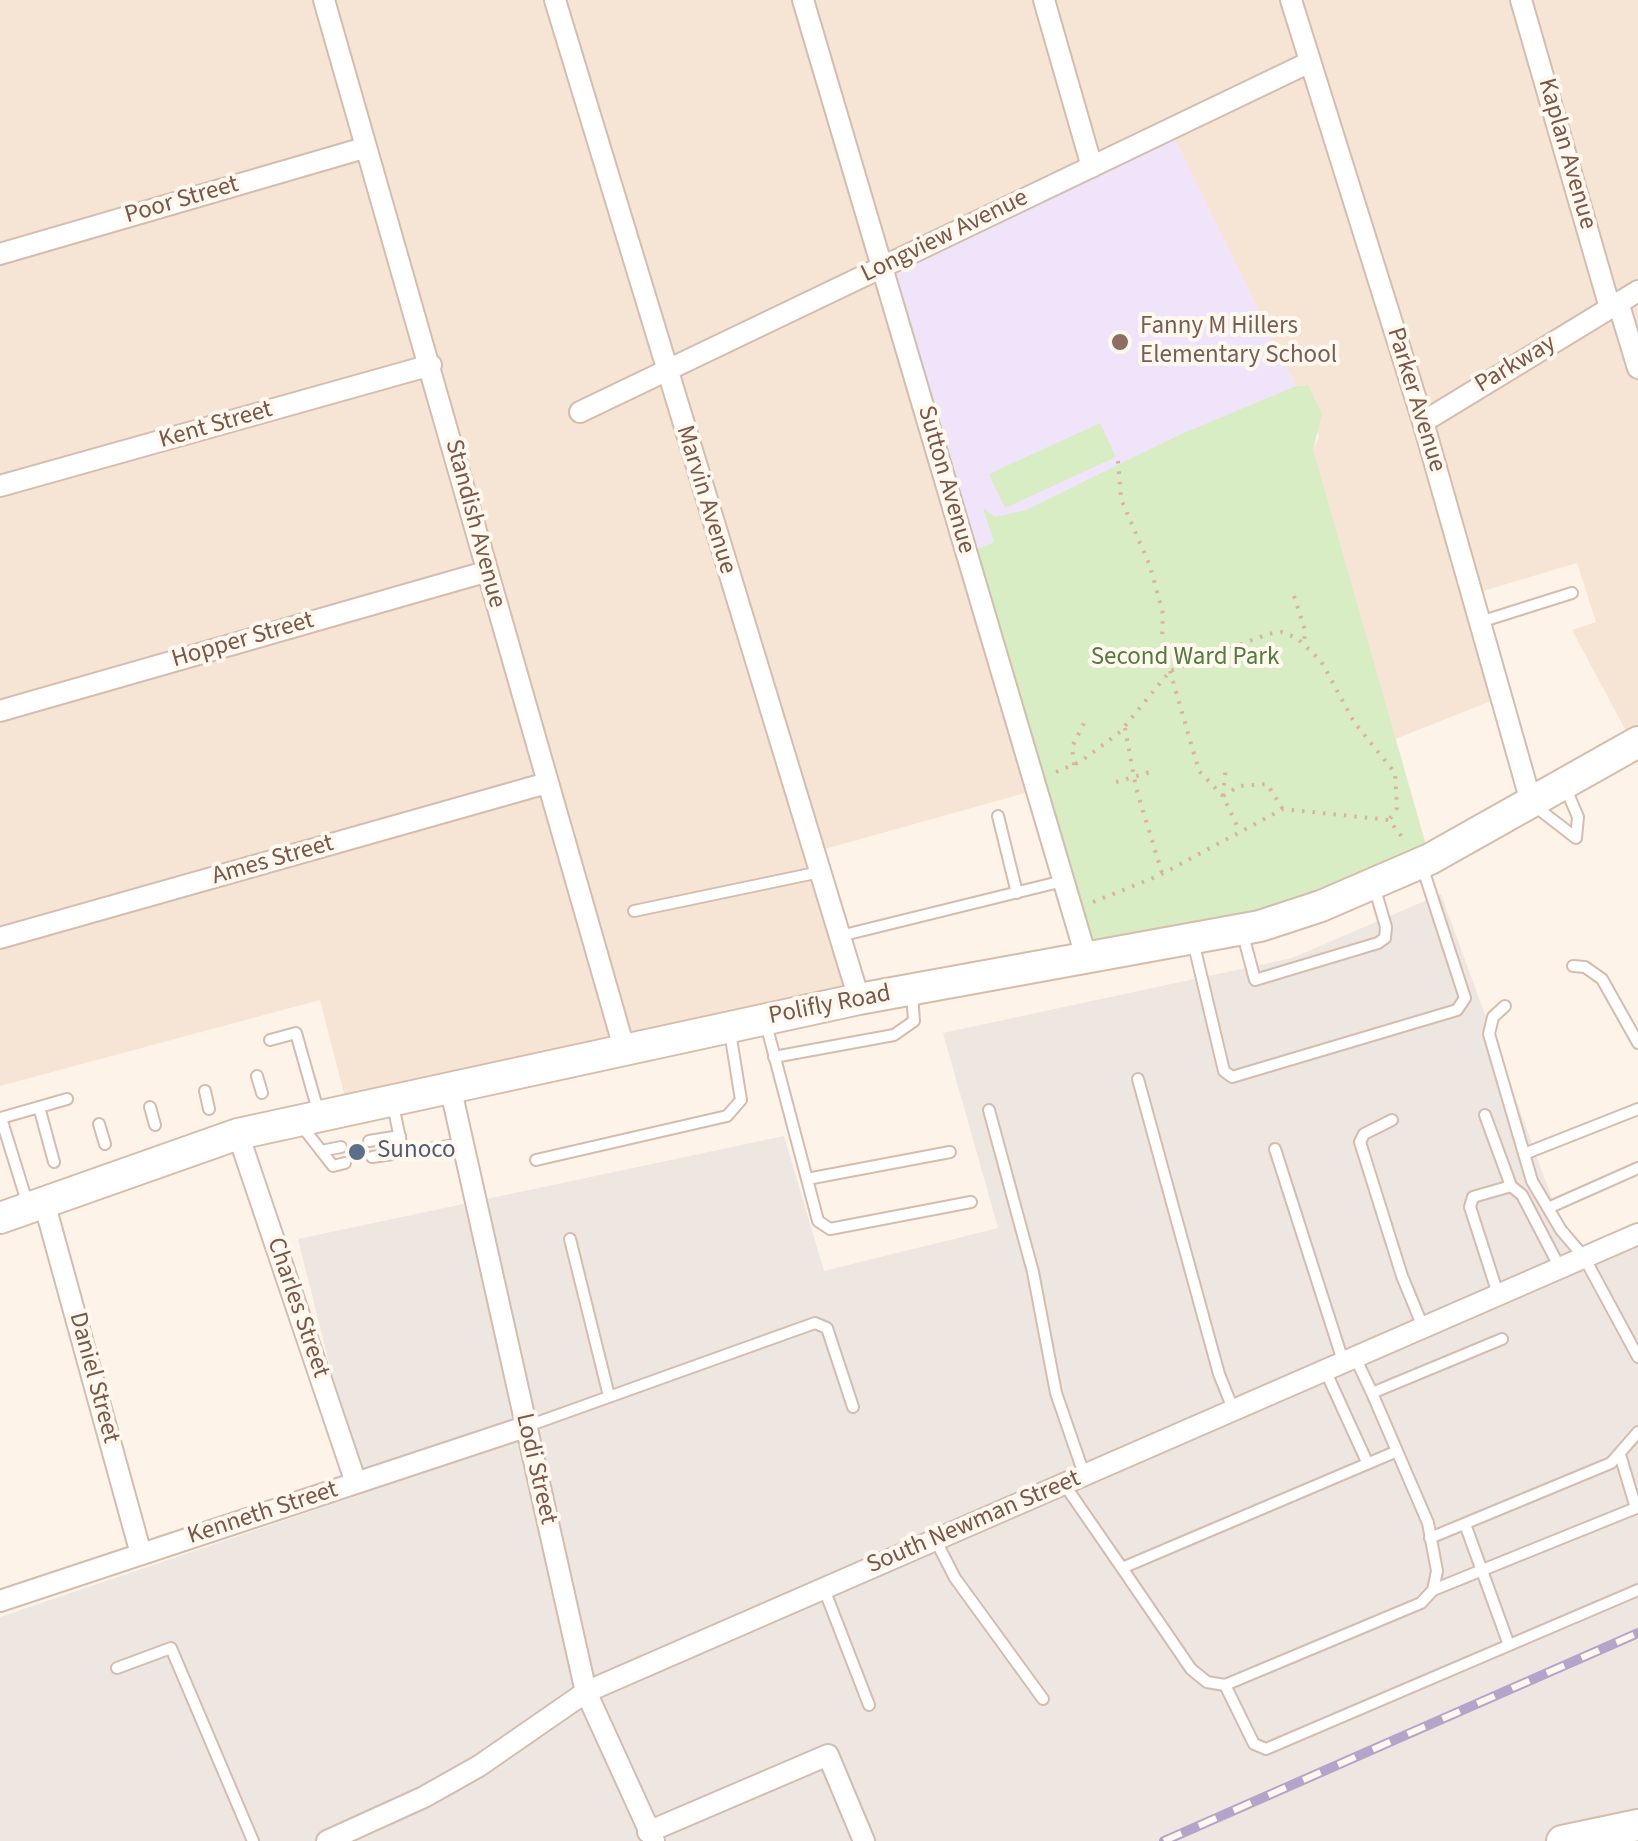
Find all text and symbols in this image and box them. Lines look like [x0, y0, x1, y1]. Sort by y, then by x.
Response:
street label: Kaplan Avenue [1530, 75, 1602, 233]
street label: Poor Street [122, 170, 242, 232]
street label: Longview Avenue [857, 184, 1033, 290]
place label: Fanny M Hillers Elementary School [1140, 313, 1337, 372]
street label: Parker Avenue [1379, 324, 1451, 476]
street label: Parkway [1470, 329, 1562, 401]
marker: Fanny M Hillers Elementary School [1109, 331, 1131, 353]
street label: Kent Street [156, 396, 276, 456]
street label: Sutton Avenue [910, 403, 980, 557]
street label: Marvin Avenue [668, 422, 742, 578]
street label: Standish Avenue [437, 437, 511, 611]
street label: Hopper Street [169, 606, 317, 676]
park label: Second Ward Park [1091, 644, 1279, 674]
street label: Ames Street [209, 829, 337, 893]
street label: Polifly Road [766, 979, 894, 1033]
place label: Sunoco [377, 1137, 456, 1167]
marker: Sunoco [346, 1141, 368, 1163]
street label: Charles Street [259, 1234, 335, 1382]
street label: Daniel Street [61, 1309, 125, 1447]
street label: Lodi Street [508, 1411, 562, 1527]
street label: South Newman Street [863, 1464, 1085, 1582]
street label: Kenneth Street [184, 1476, 342, 1552]

